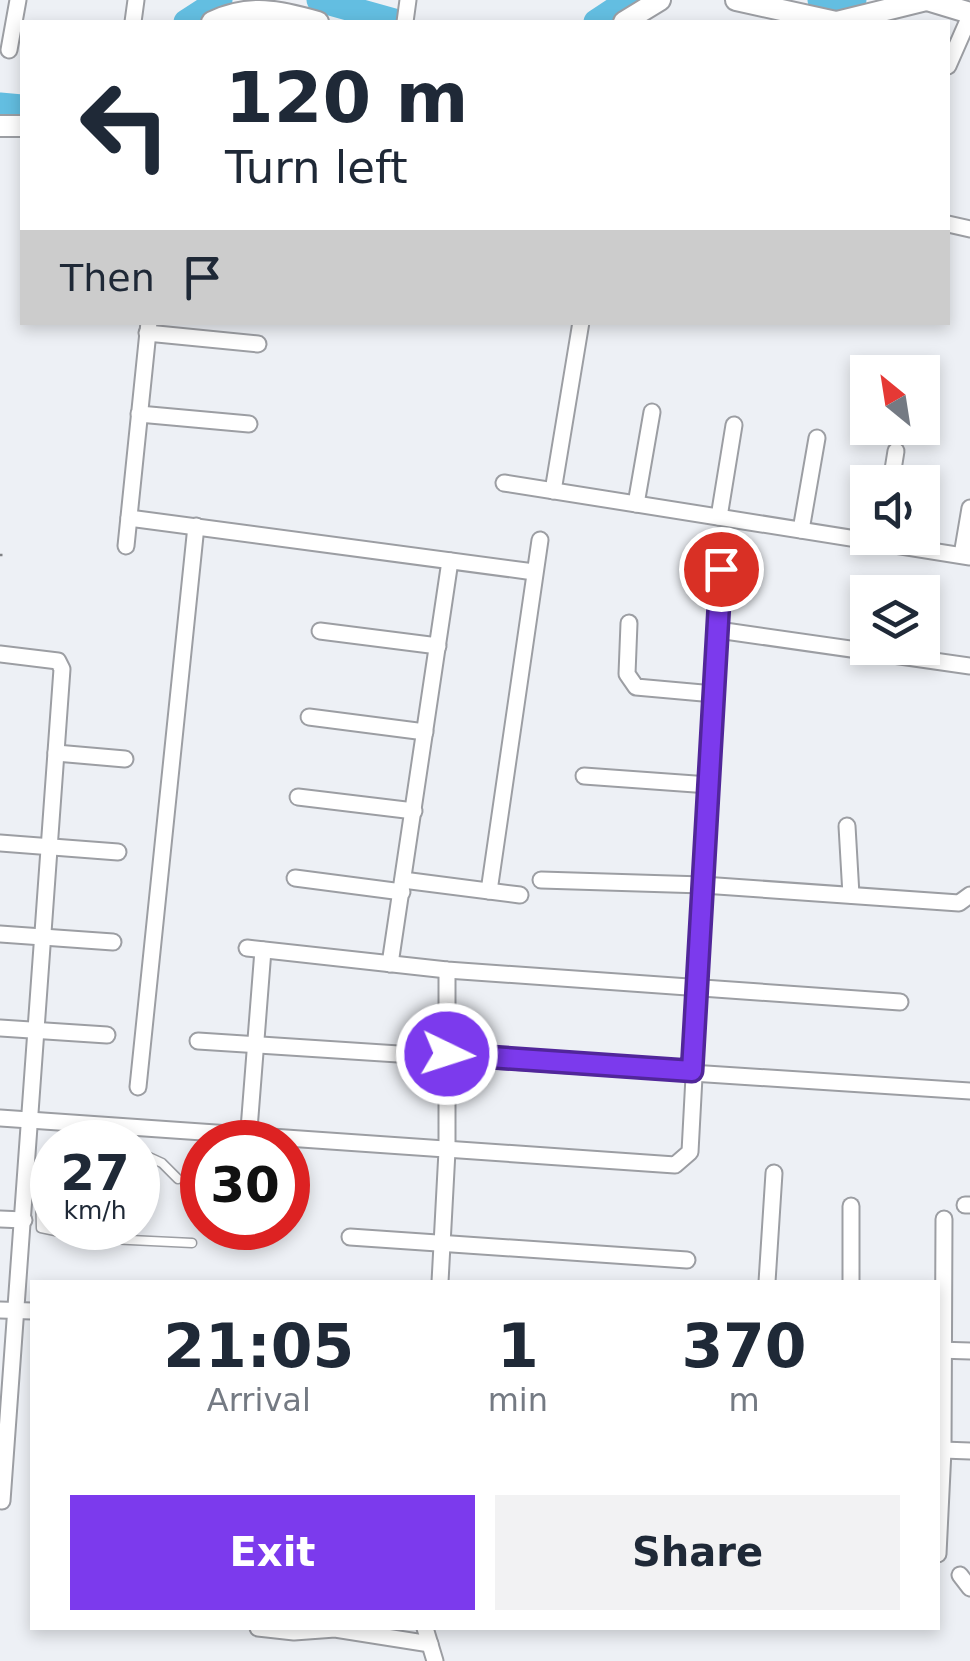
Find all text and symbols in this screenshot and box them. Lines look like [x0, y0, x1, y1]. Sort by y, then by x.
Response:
text: 120 m [225, 57, 468, 139]
icon: left [60, 60, 190, 190]
text: Turn left [225, 141, 408, 194]
icon: arrive [175, 250, 230, 305]
text: Then [60, 256, 155, 300]
north arrow [850, 355, 940, 445]
map controls [850, 355, 940, 665]
button: sound [850, 465, 940, 555]
pin [679, 527, 764, 612]
icon: arrive [694, 542, 749, 597]
button: layers [850, 575, 940, 665]
position arrow [395, 1002, 499, 1106]
speed limit sign: 30 [180, 1120, 310, 1250]
text: 27 [60, 1144, 130, 1202]
text: km/h [63, 1196, 127, 1225]
text: 21:05 [163, 1311, 354, 1381]
text: 1 [497, 1311, 539, 1381]
text: 370 [681, 1311, 807, 1381]
text: Arrival [207, 1381, 311, 1419]
text: min [488, 1381, 548, 1419]
text: m [728, 1381, 760, 1419]
button: Exit [70, 1495, 475, 1610]
button: Share [495, 1495, 900, 1610]

